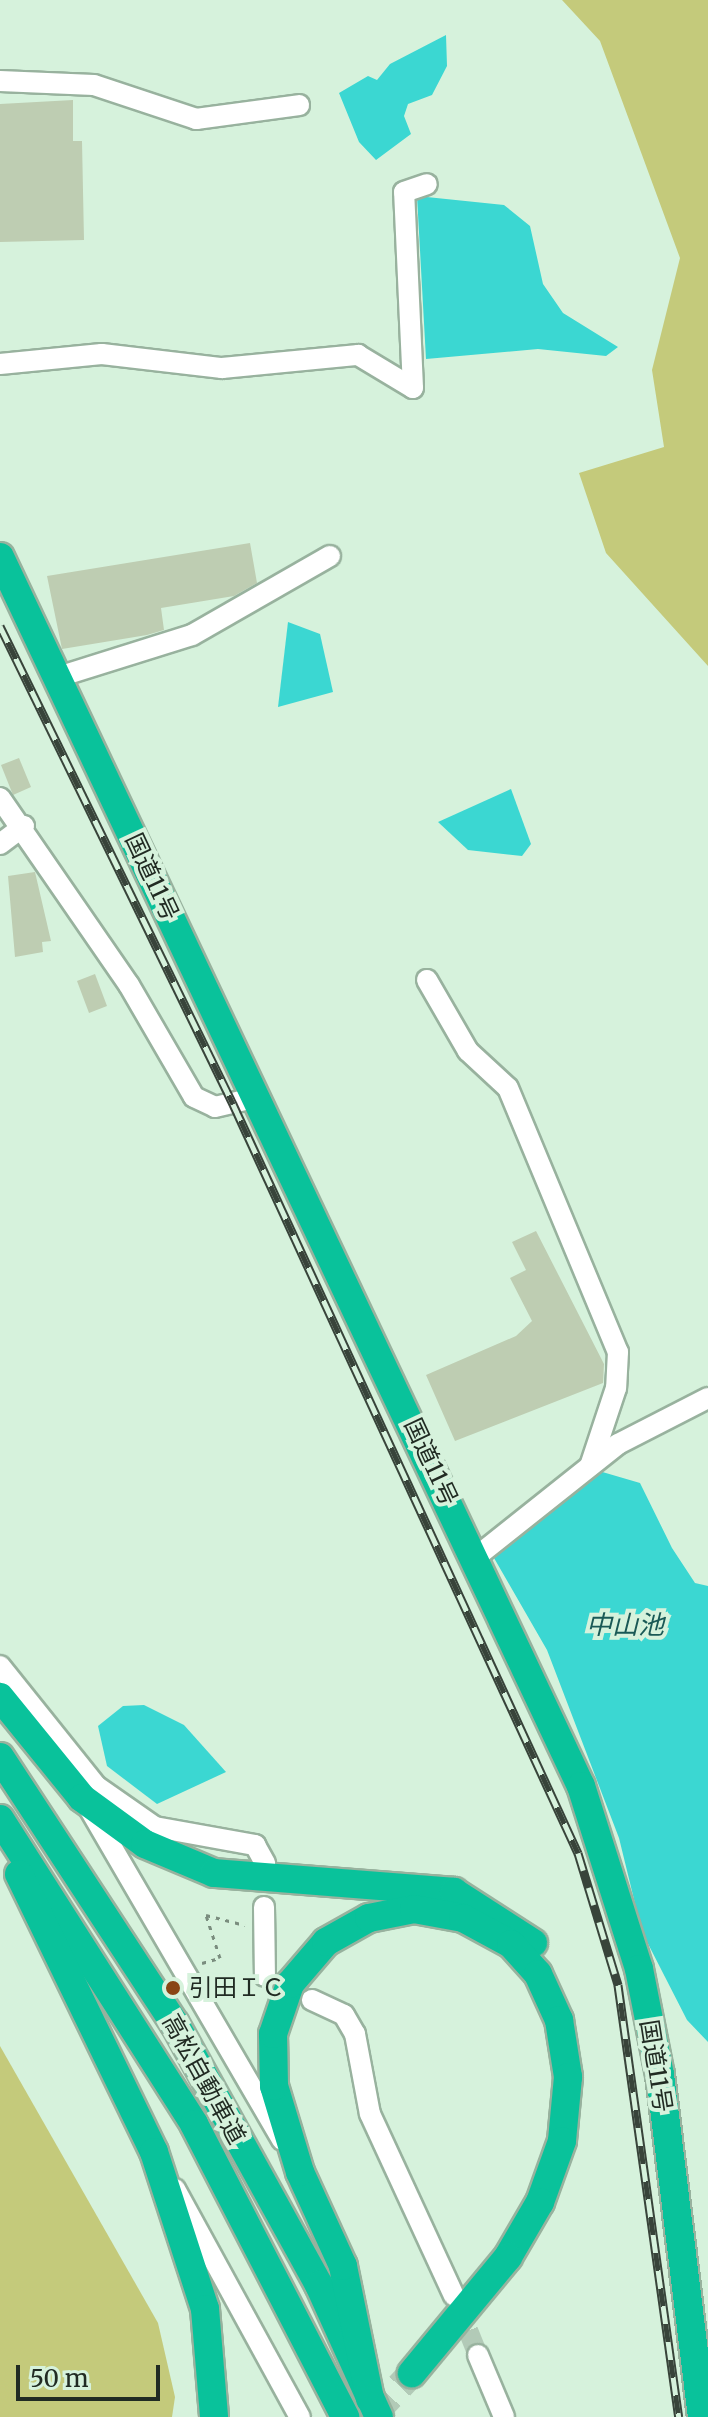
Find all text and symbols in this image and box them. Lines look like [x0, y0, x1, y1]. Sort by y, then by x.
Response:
street label: 国道11号 [119, 829, 185, 925]
street label: 国道11号 [398, 1414, 464, 1510]
water label: 中山池 [586, 1609, 664, 1641]
place label: 引田ＩＣ [189, 1974, 285, 2002]
marker: 引田ＩＣ [164, 1979, 182, 1997]
street label: 高松自動車道 [156, 2009, 252, 2149]
street label: 国道11号 [635, 2018, 677, 2114]
scale bar [20, 2349, 164, 2399]
text: 50 m [30, 2363, 89, 2394]

